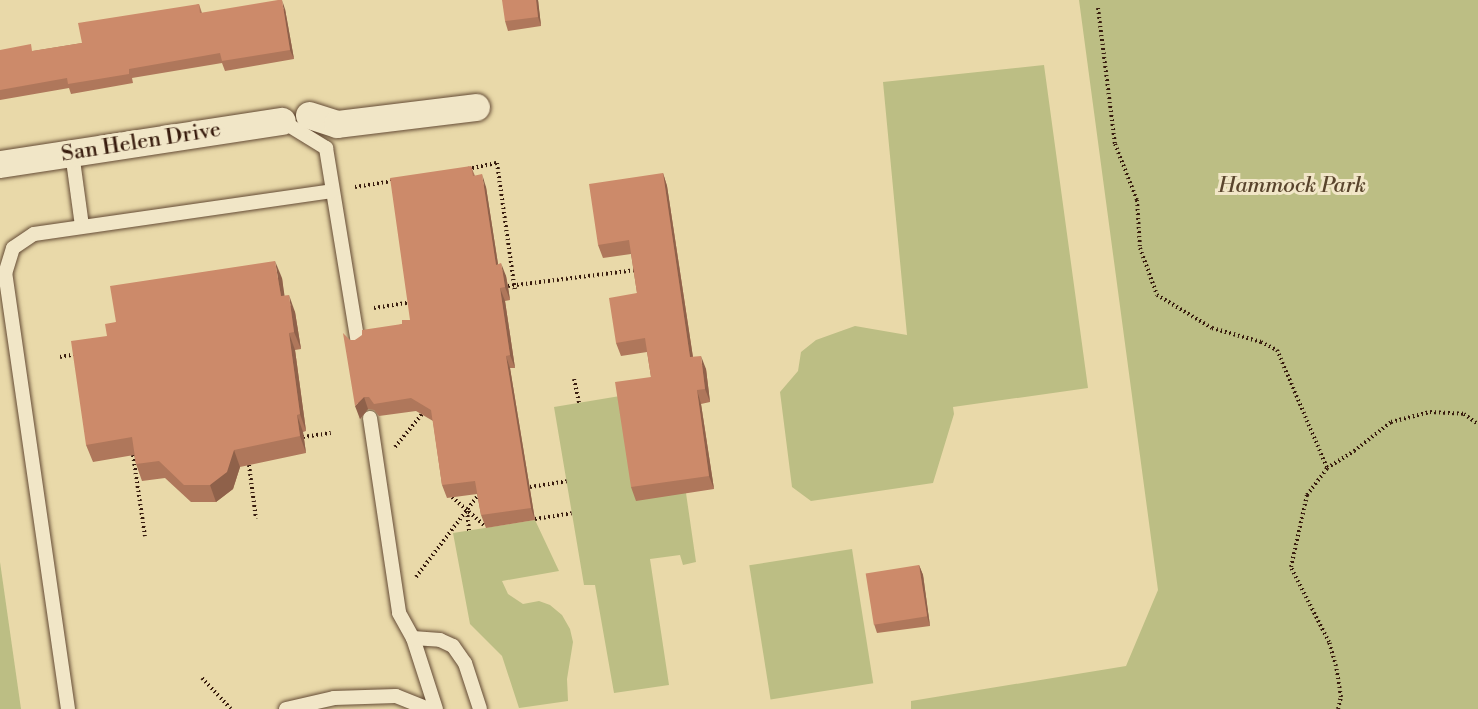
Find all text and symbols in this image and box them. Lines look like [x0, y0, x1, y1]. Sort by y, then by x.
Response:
street label: San Helen Drive [59, 116, 223, 168]
park label: Hammock Park [1218, 173, 1366, 199]

